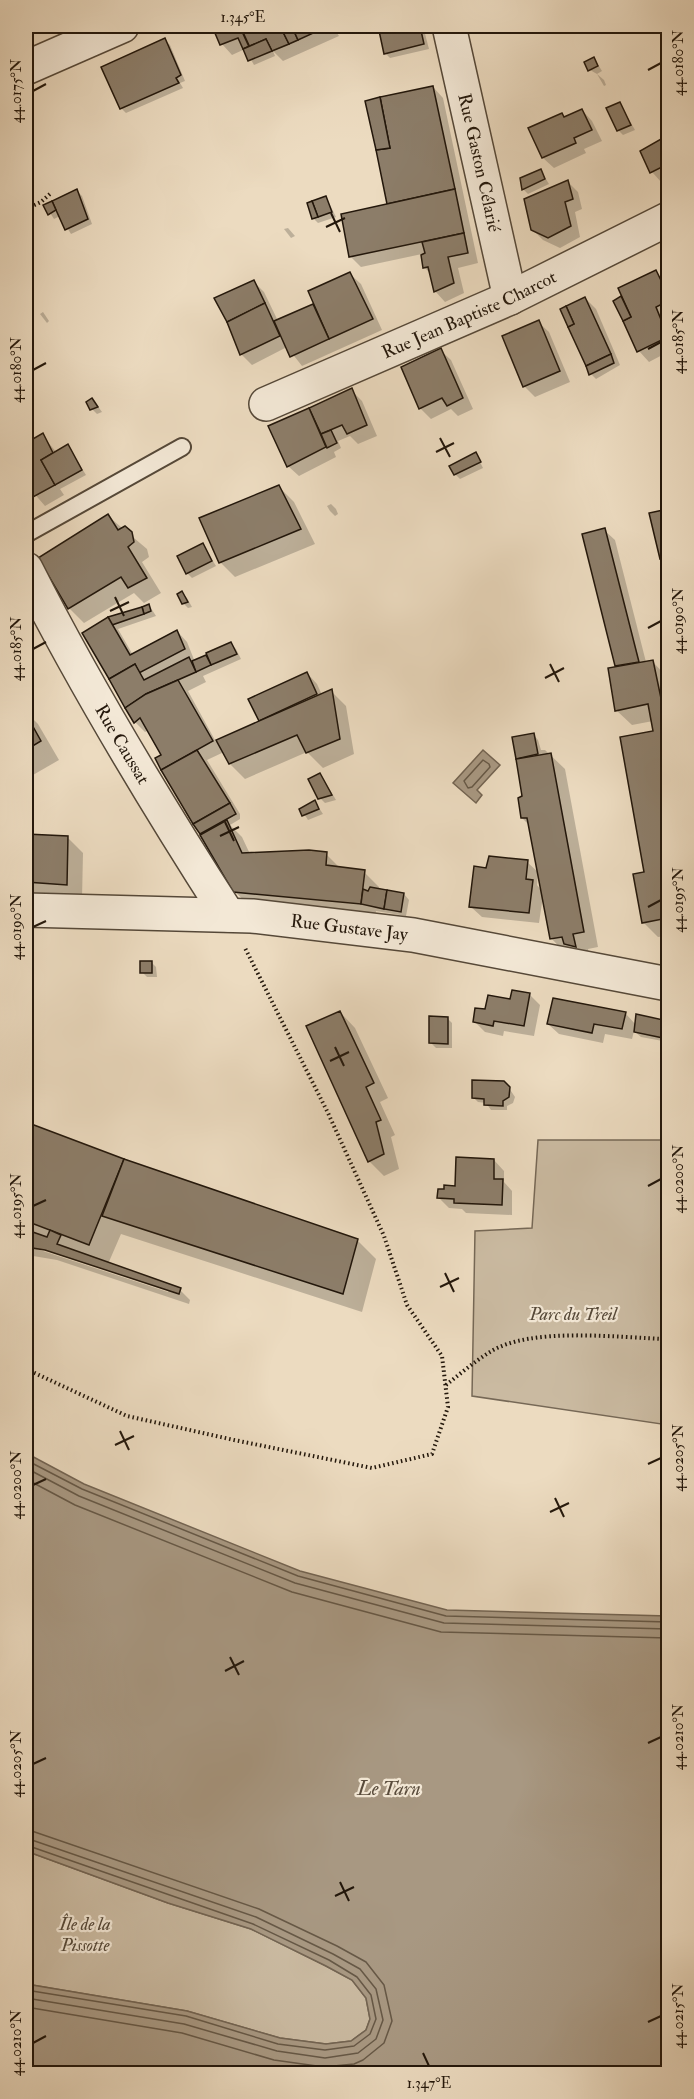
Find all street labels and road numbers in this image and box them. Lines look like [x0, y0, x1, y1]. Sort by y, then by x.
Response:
street label: Rue Gaston Célarié [452, 91, 506, 235]
street label: Rue Jean Baptiste Charcot [379, 266, 561, 364]
street label: Rue Caussat [90, 700, 155, 789]
street label: Rue Gustave Jay [289, 910, 410, 946]

